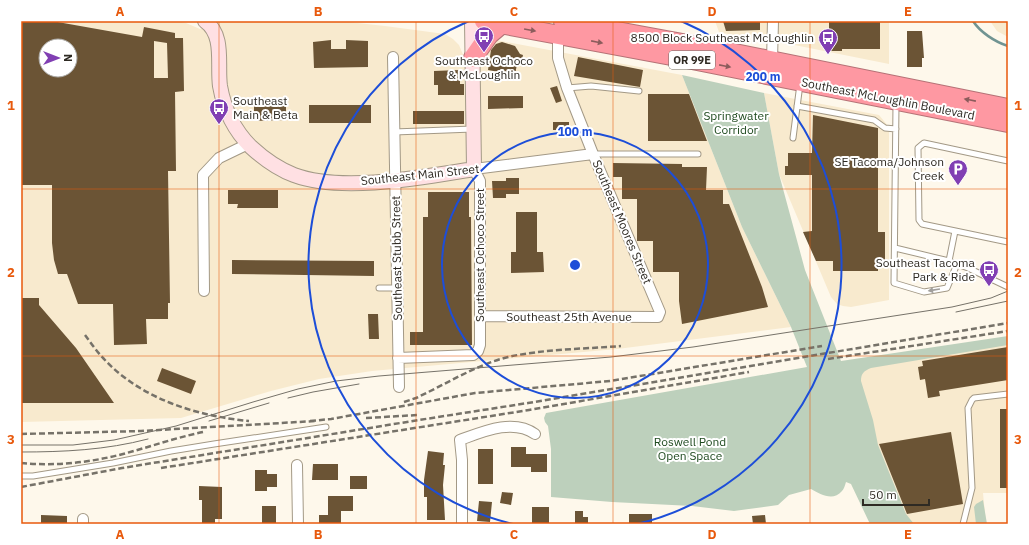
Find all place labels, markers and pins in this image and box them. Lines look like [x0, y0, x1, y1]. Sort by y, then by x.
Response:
bus stop icon: Southeast Ochoco & McLoughlin [473, 25, 495, 53]
bus stop icon: 8500 Block Southeast McLoughlin [817, 27, 839, 55]
place label: 8500 Block Southeast McLoughlin [631, 30, 814, 45]
place label: Southeast Ochoco & McLoughlin [435, 53, 533, 82]
place label: Southeast Main & Beta [233, 93, 299, 122]
bus stop icon: Southeast Main & Beta [208, 97, 230, 125]
place label: SE Tacoma/Johnson Creek [835, 154, 945, 183]
parking icon: SE Tacoma/Johnson Creek [947, 158, 969, 186]
place label: Southeast Tacoma Park & Ride [876, 255, 976, 284]
centre of rings [568, 258, 582, 272]
bus stop icon: Southeast Tacoma Park & Ride [978, 259, 1000, 287]

